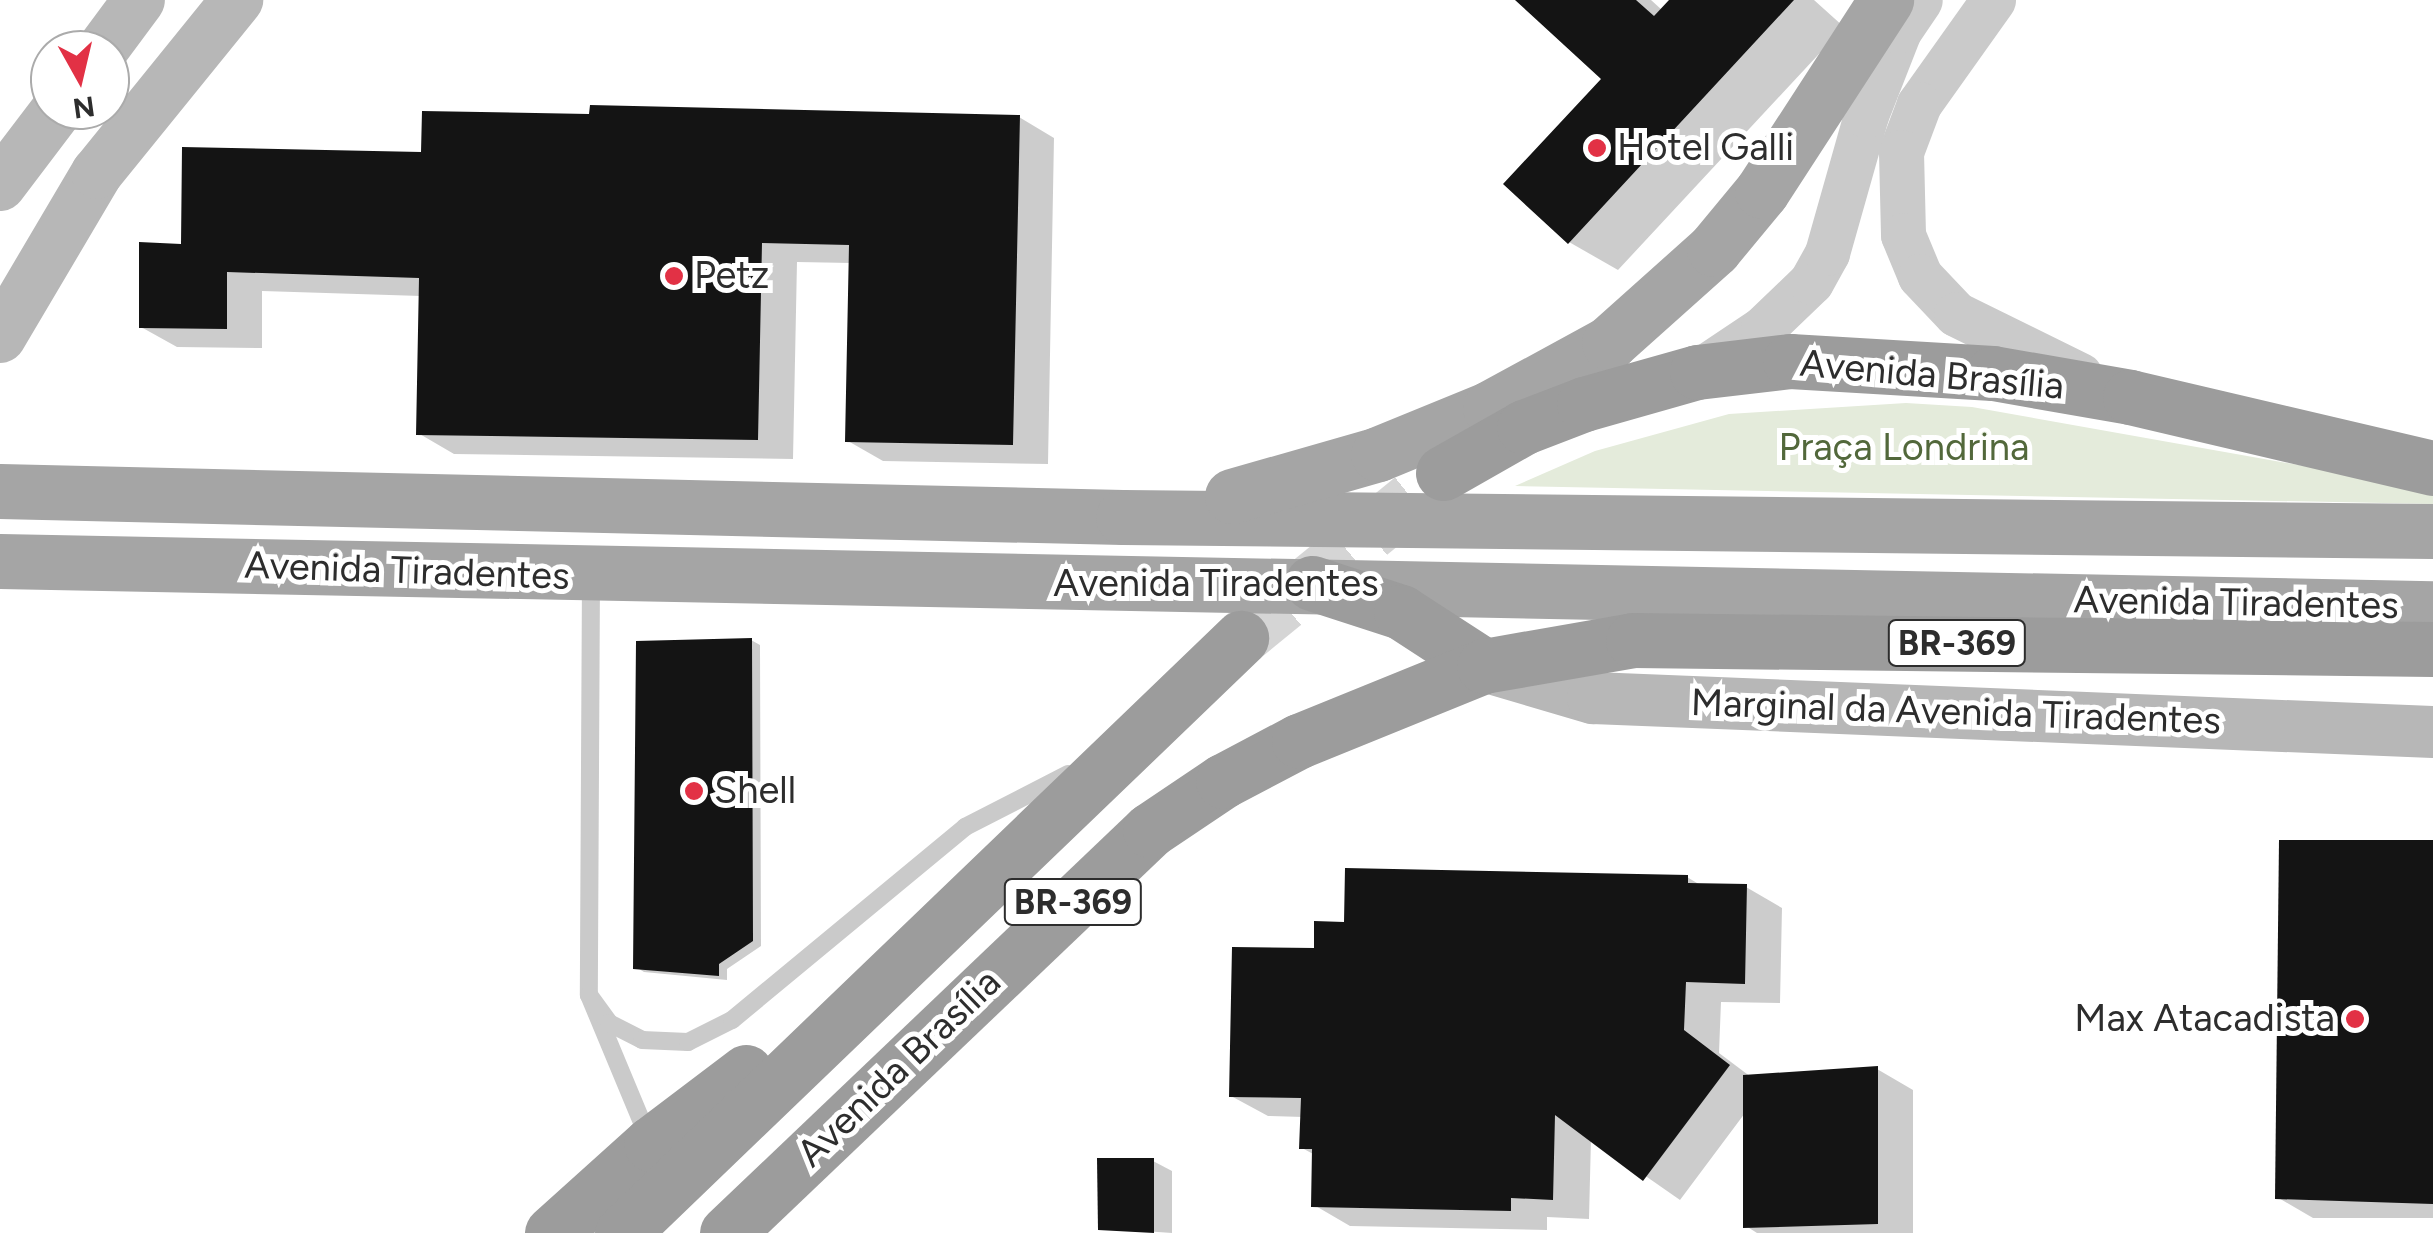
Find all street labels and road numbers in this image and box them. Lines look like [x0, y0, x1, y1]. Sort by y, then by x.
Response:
street label: Avenida Brasília [1798, 341, 2066, 409]
street label: Avenida Tiradentes [244, 543, 570, 599]
street label: Avenida Tiradentes [1053, 561, 1379, 607]
street label: Avenida Tiradentes [2073, 577, 2399, 629]
road number: BR-369 [1887, 613, 2027, 673]
street label: Marginal da Avenida Tiradentes [1690, 680, 2222, 744]
road number: BR-369 [1003, 872, 1143, 932]
street label: Avenida Brasília [788, 960, 1010, 1176]

